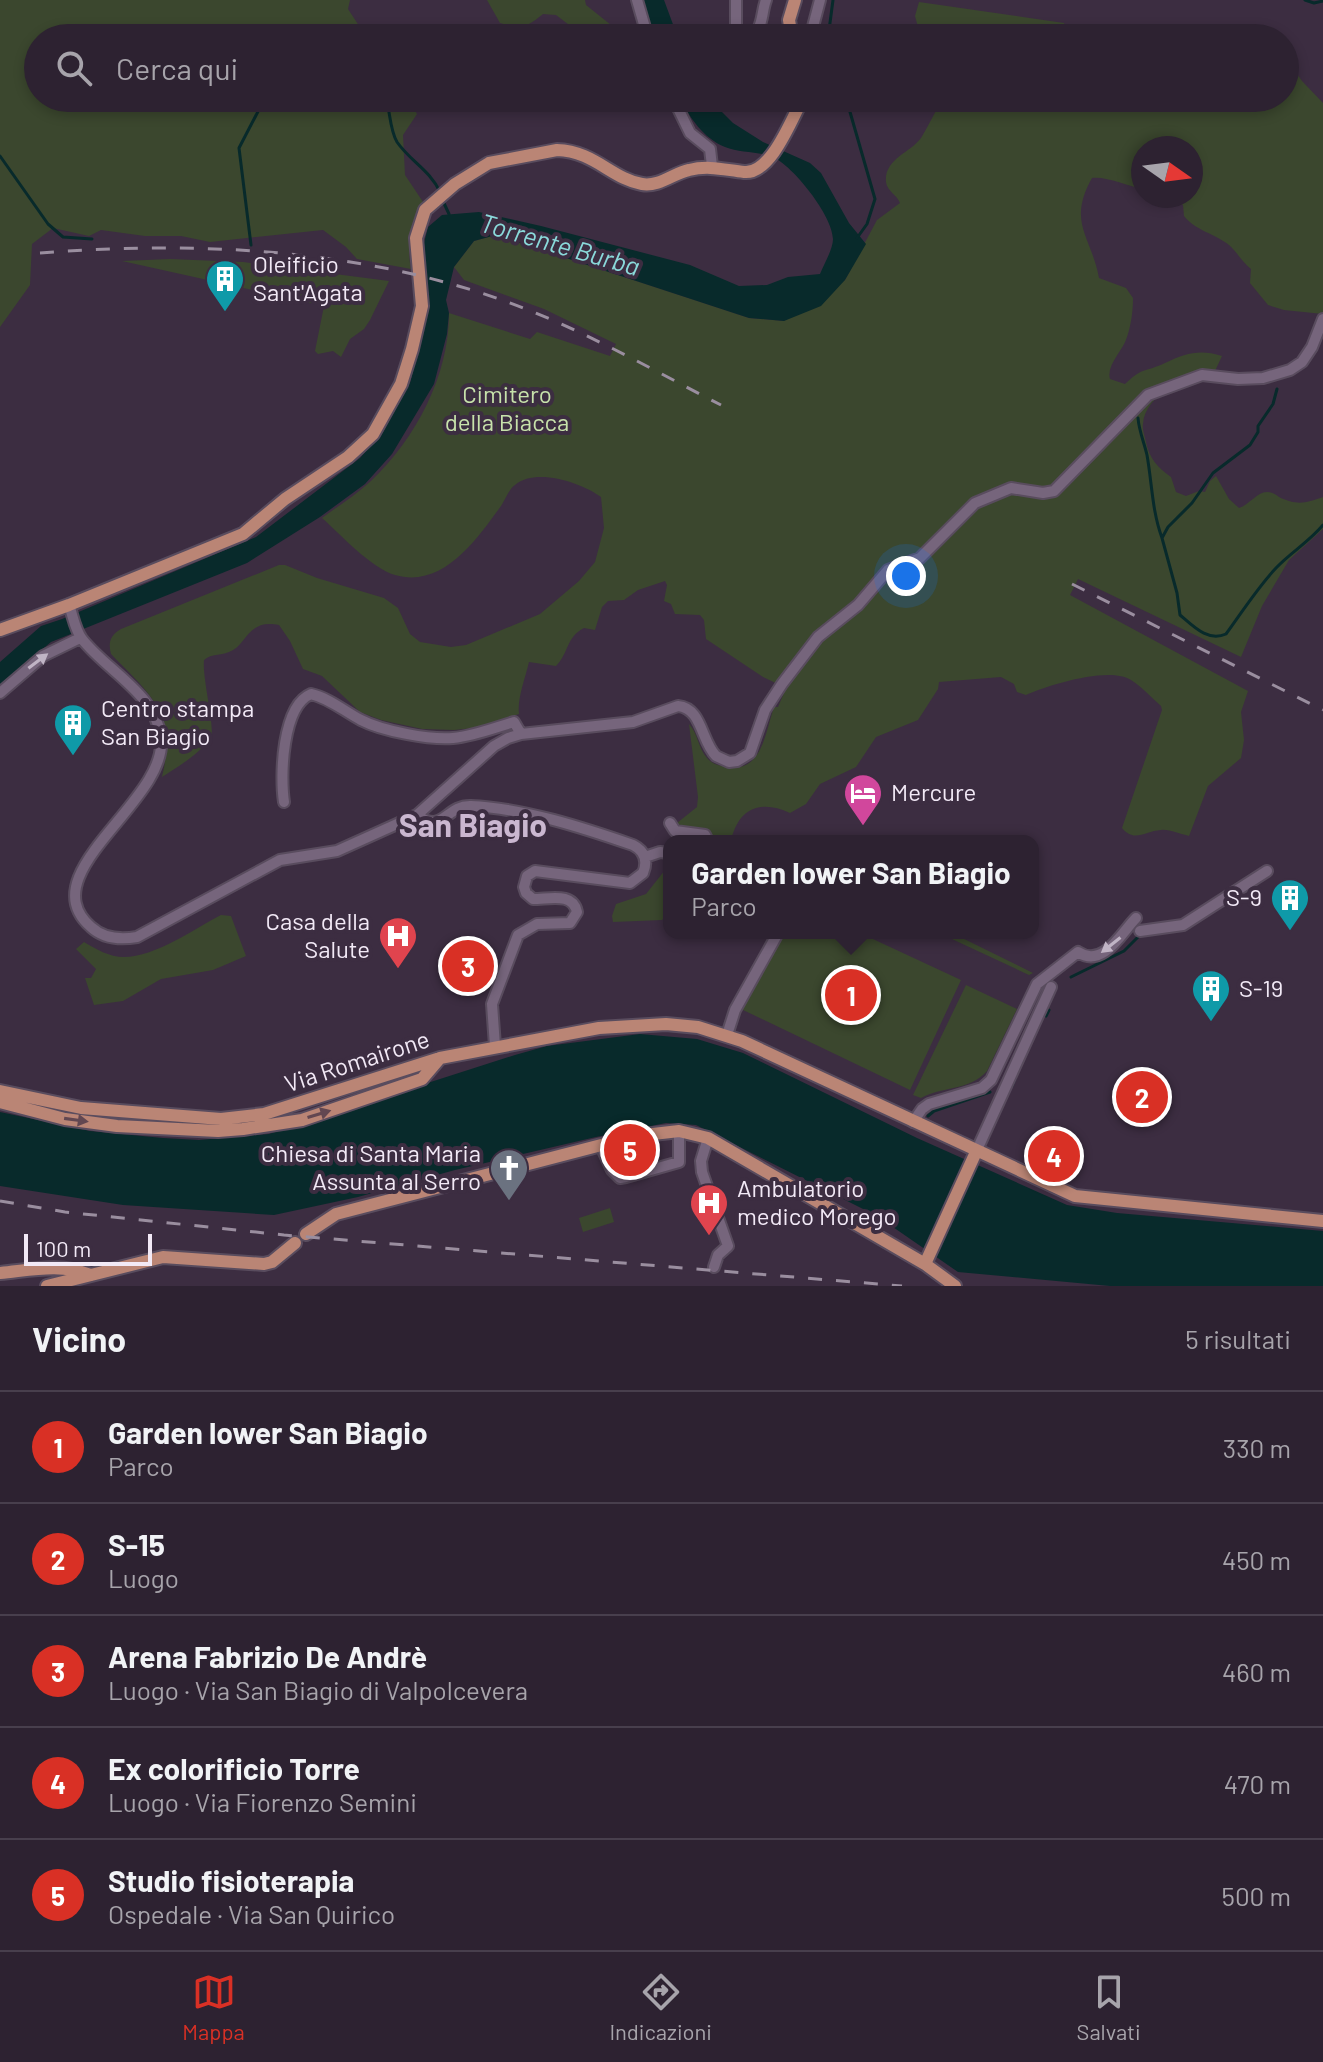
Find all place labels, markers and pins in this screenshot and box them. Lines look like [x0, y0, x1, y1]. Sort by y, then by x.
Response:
place label: Oleificio Sant'Agata [253, 249, 363, 306]
building icon: Oleificio Sant'Agata [204, 258, 246, 313]
place label: Centro stampa San Biagio [101, 693, 254, 750]
building icon: Centro stampa San Biagio [52, 702, 94, 757]
hotel icon: Mercure [842, 772, 884, 827]
place label: Mercure [891, 777, 976, 806]
building icon: S-9 [1269, 877, 1311, 932]
place label: S-9 [1226, 882, 1262, 911]
place label: Casa della Salute [266, 906, 370, 963]
hospital icon: Casa della Salute [377, 915, 419, 970]
pin: 3 [442, 936, 494, 996]
pin: 1 [825, 965, 877, 1025]
building icon: S-19 [1190, 968, 1232, 1023]
place label: S-19 [1239, 973, 1283, 1002]
pin: 2 [1116, 1067, 1168, 1127]
pin: 5 [604, 1120, 656, 1180]
pin: 4 [1028, 1126, 1080, 1186]
place label: Chiesa di Santa Maria Assunta al Serro [261, 1138, 481, 1195]
church icon: Chiesa di Santa Maria Assunta al Serro [488, 1147, 530, 1202]
place label: Ambulatorio medico Morego [737, 1173, 897, 1230]
hospital icon: Ambulatorio medico Morego [688, 1182, 730, 1237]

